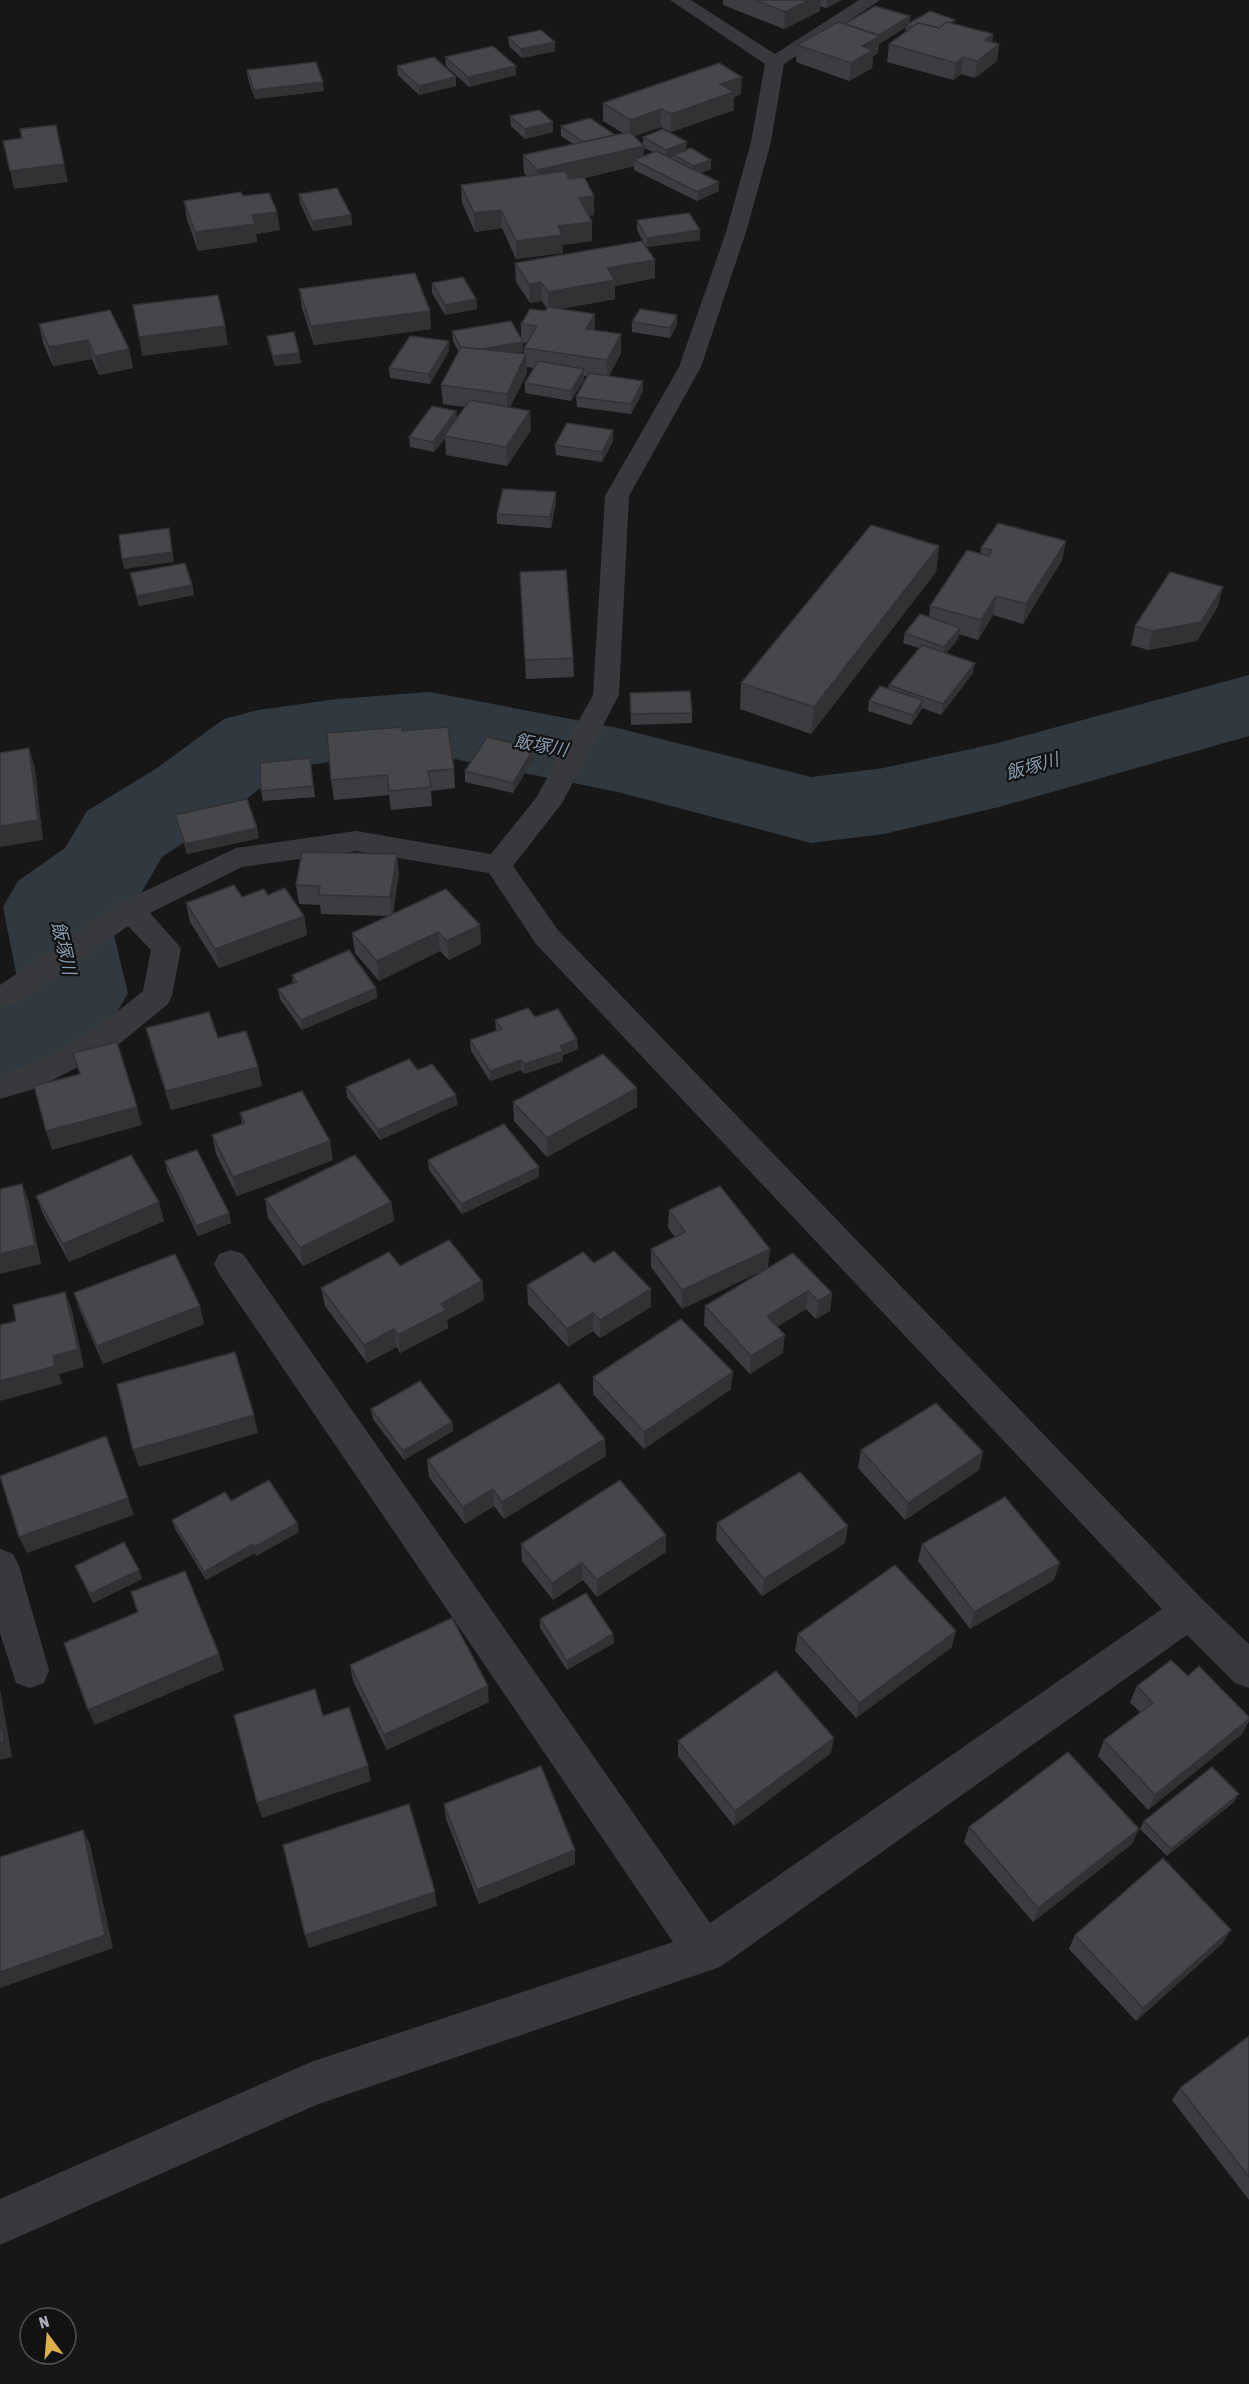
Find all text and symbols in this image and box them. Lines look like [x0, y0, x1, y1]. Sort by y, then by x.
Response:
water label: 飯塚川 [512, 730, 571, 761]
water label: 飯塚川 [1003, 748, 1063, 784]
water label: 飯塚川 [48, 919, 81, 979]
north arrow [18, 2306, 78, 2366]
text: N [37, 2312, 51, 2332]

